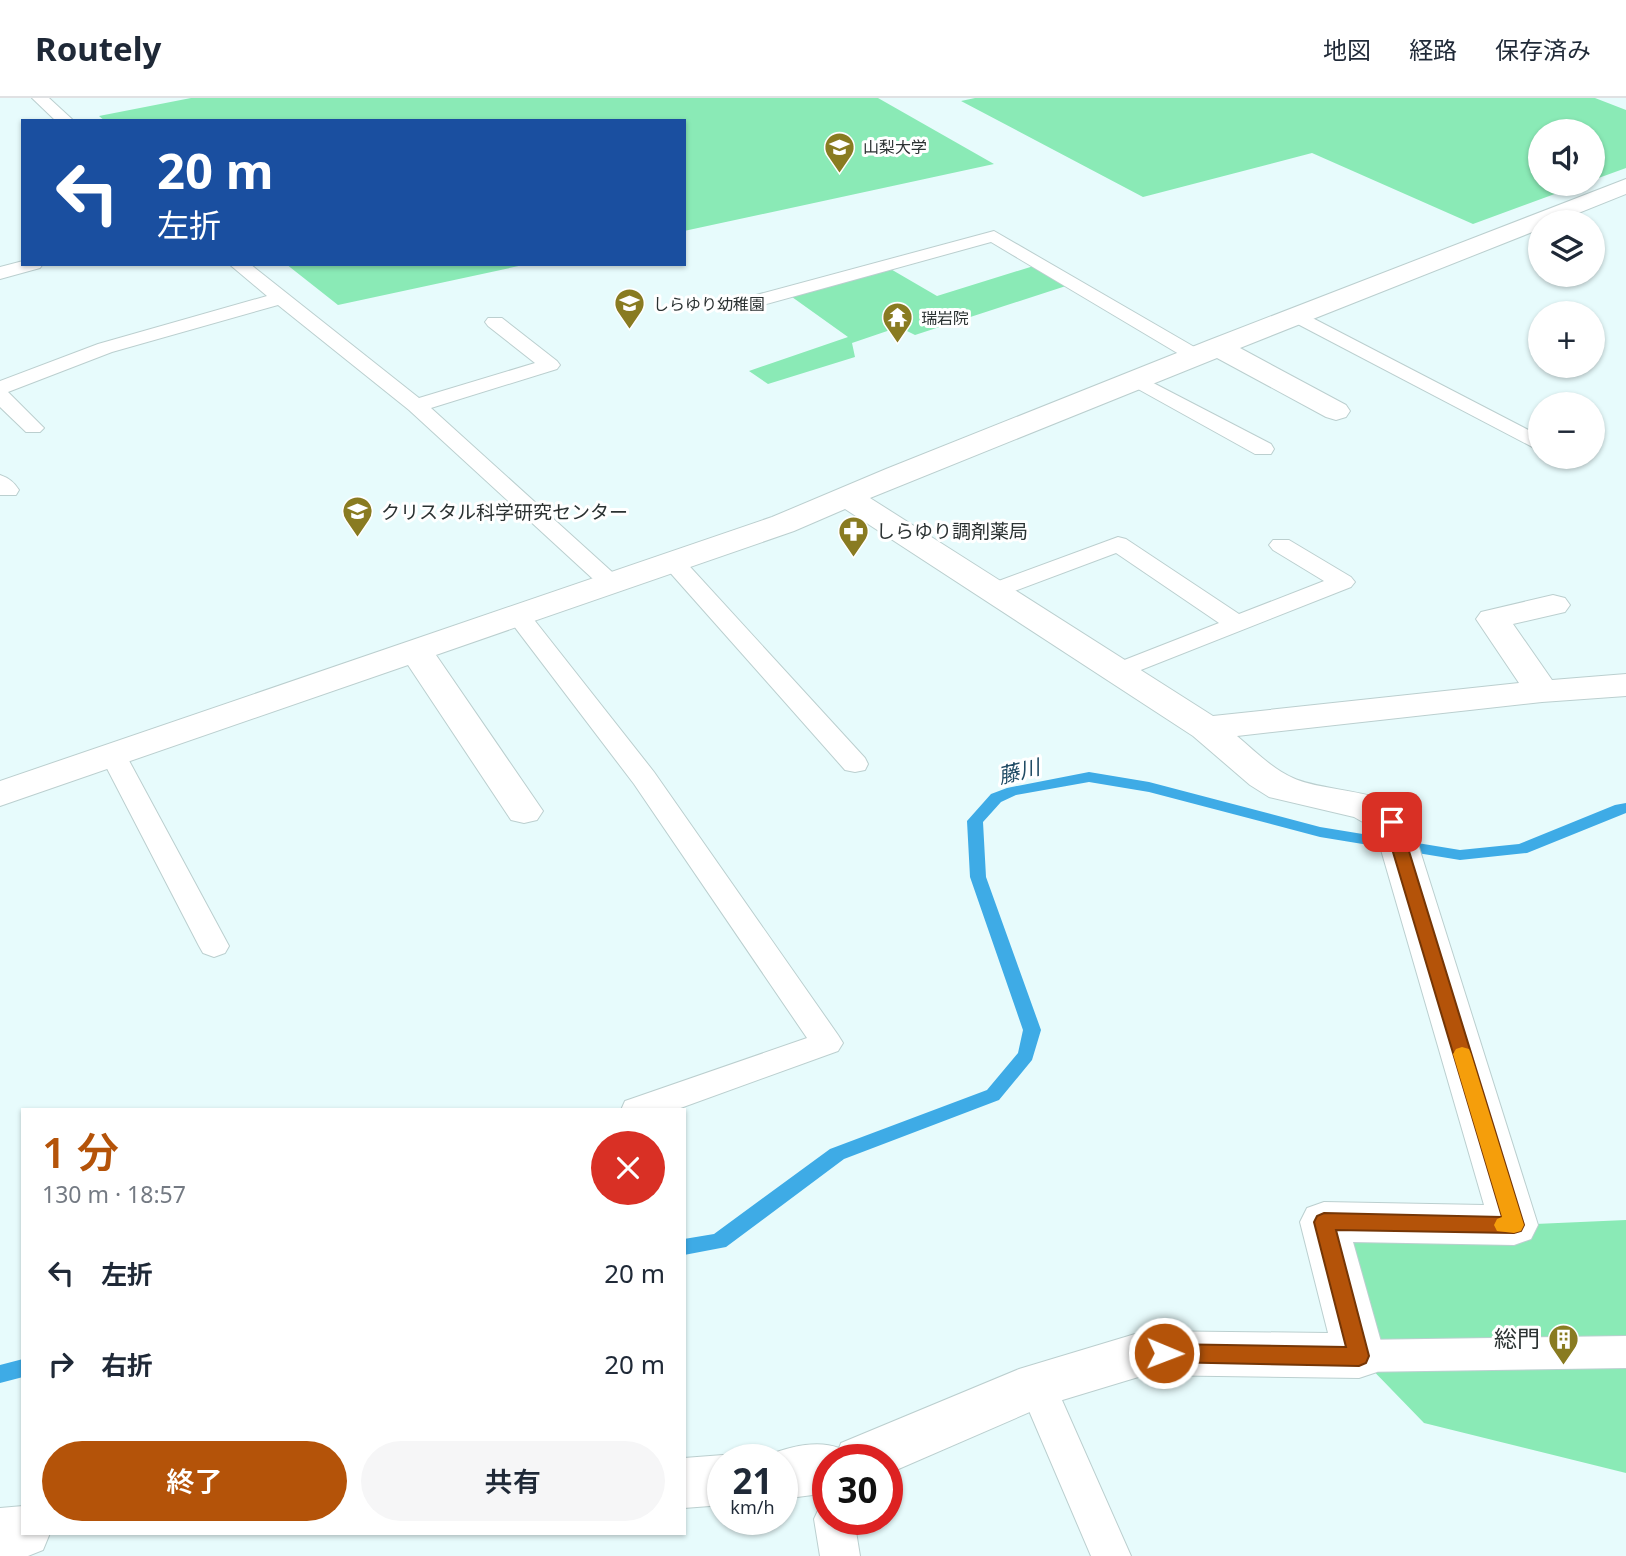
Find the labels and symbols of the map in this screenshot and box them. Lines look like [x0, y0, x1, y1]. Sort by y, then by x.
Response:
school or university icon: 山梨大学 [823, 130, 857, 174]
place label: 山梨大学 [863, 136, 927, 158]
school or university icon: しらゆり幼稚園 [613, 287, 647, 331]
place label: しらゆり幼稚園 [653, 293, 765, 315]
temple icon: 瑞岩院 [881, 301, 915, 345]
place label: 瑞岩院 [921, 307, 969, 329]
school or university icon: クリスタル科学研究センター [341, 495, 375, 539]
place label: クリスタル科学研究センター [381, 499, 628, 525]
pharmacy icon: しらゆり調剤薬局 [836, 514, 870, 558]
place label: しらゆり調剤薬局 [876, 518, 1028, 544]
water label: 藤川 [995, 752, 1044, 790]
pin [1362, 792, 1422, 852]
position arrow [1127, 1316, 1201, 1390]
place label: 総門 [1494, 1322, 1540, 1354]
building icon: 総門 [1546, 1322, 1580, 1366]
speed limit sign: 30 [812, 1444, 903, 1535]

